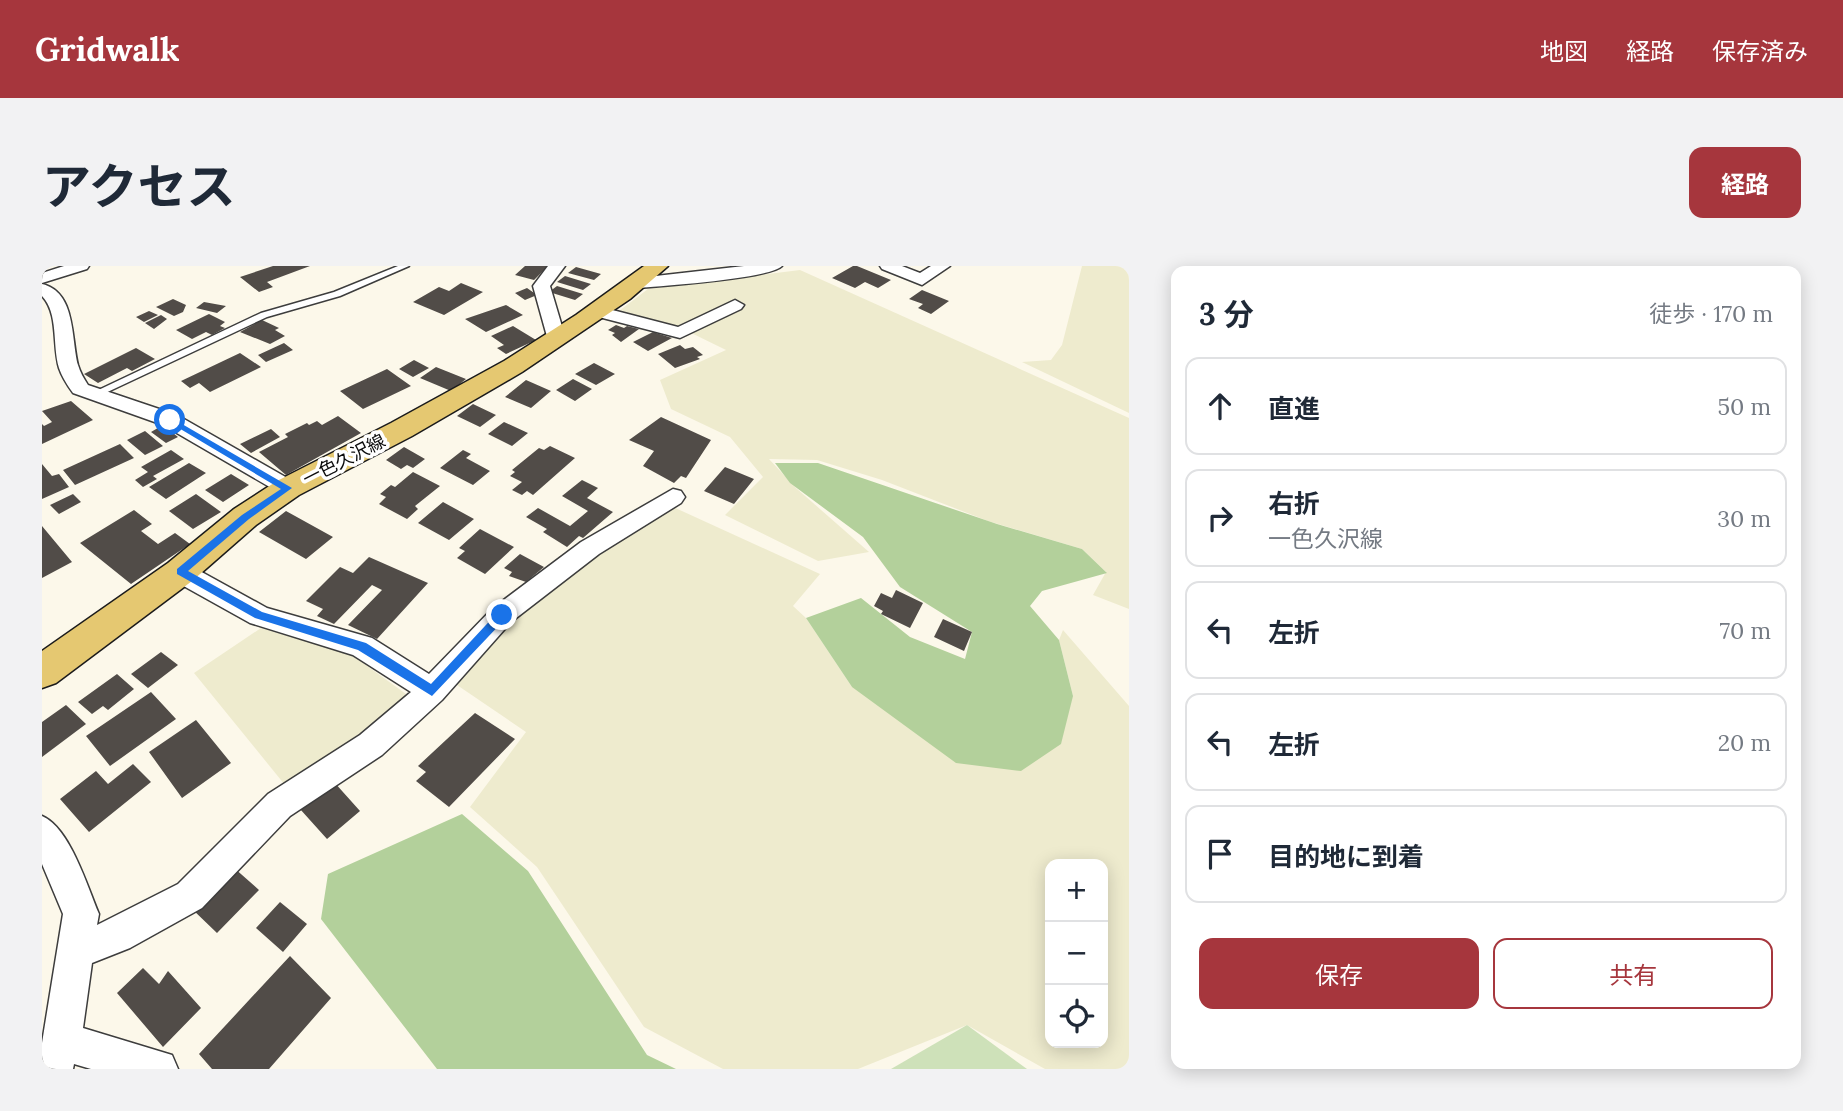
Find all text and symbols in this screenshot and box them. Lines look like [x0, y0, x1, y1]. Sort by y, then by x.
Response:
text: Gridwalk [35, 28, 180, 70]
text: 地図 [1540, 36, 1588, 67]
text: 経路 [1626, 36, 1674, 67]
text: 保存済み [1712, 36, 1808, 67]
button: 経路 [1689, 147, 1801, 218]
text: アクセス [42, 155, 236, 217]
text: 3 分 [1199, 295, 1254, 333]
text: 徒歩 · 170 m [1649, 299, 1773, 328]
icon: ahead [1201, 387, 1239, 425]
text: 直進 [1268, 392, 1320, 425]
text: 50 m [1718, 392, 1771, 421]
route start [154, 404, 185, 435]
street label: 一色久沢線 [298, 429, 389, 490]
text: 右折 [1268, 487, 1320, 520]
icon: right [1201, 499, 1239, 537]
text: 30 m [1717, 504, 1771, 533]
text: 一色久沢線 [1268, 524, 1383, 553]
route end [486, 599, 517, 630]
icon: left [1201, 611, 1239, 649]
text: 左折 [1268, 616, 1320, 649]
text: 70 m [1720, 616, 1771, 645]
icon: left [1201, 723, 1239, 761]
text: 左折 [1268, 728, 1320, 761]
text: 20 m [1718, 728, 1771, 757]
icon: arrive [1201, 835, 1239, 873]
text: 目的地に到着 [1268, 840, 1424, 873]
map controls [1045, 859, 1108, 1048]
button: + [1045, 859, 1108, 922]
button: − [1045, 922, 1108, 985]
button: 保存 [1199, 938, 1479, 1009]
button: 共有 [1493, 938, 1773, 1009]
button: locate [1045, 985, 1108, 1048]

